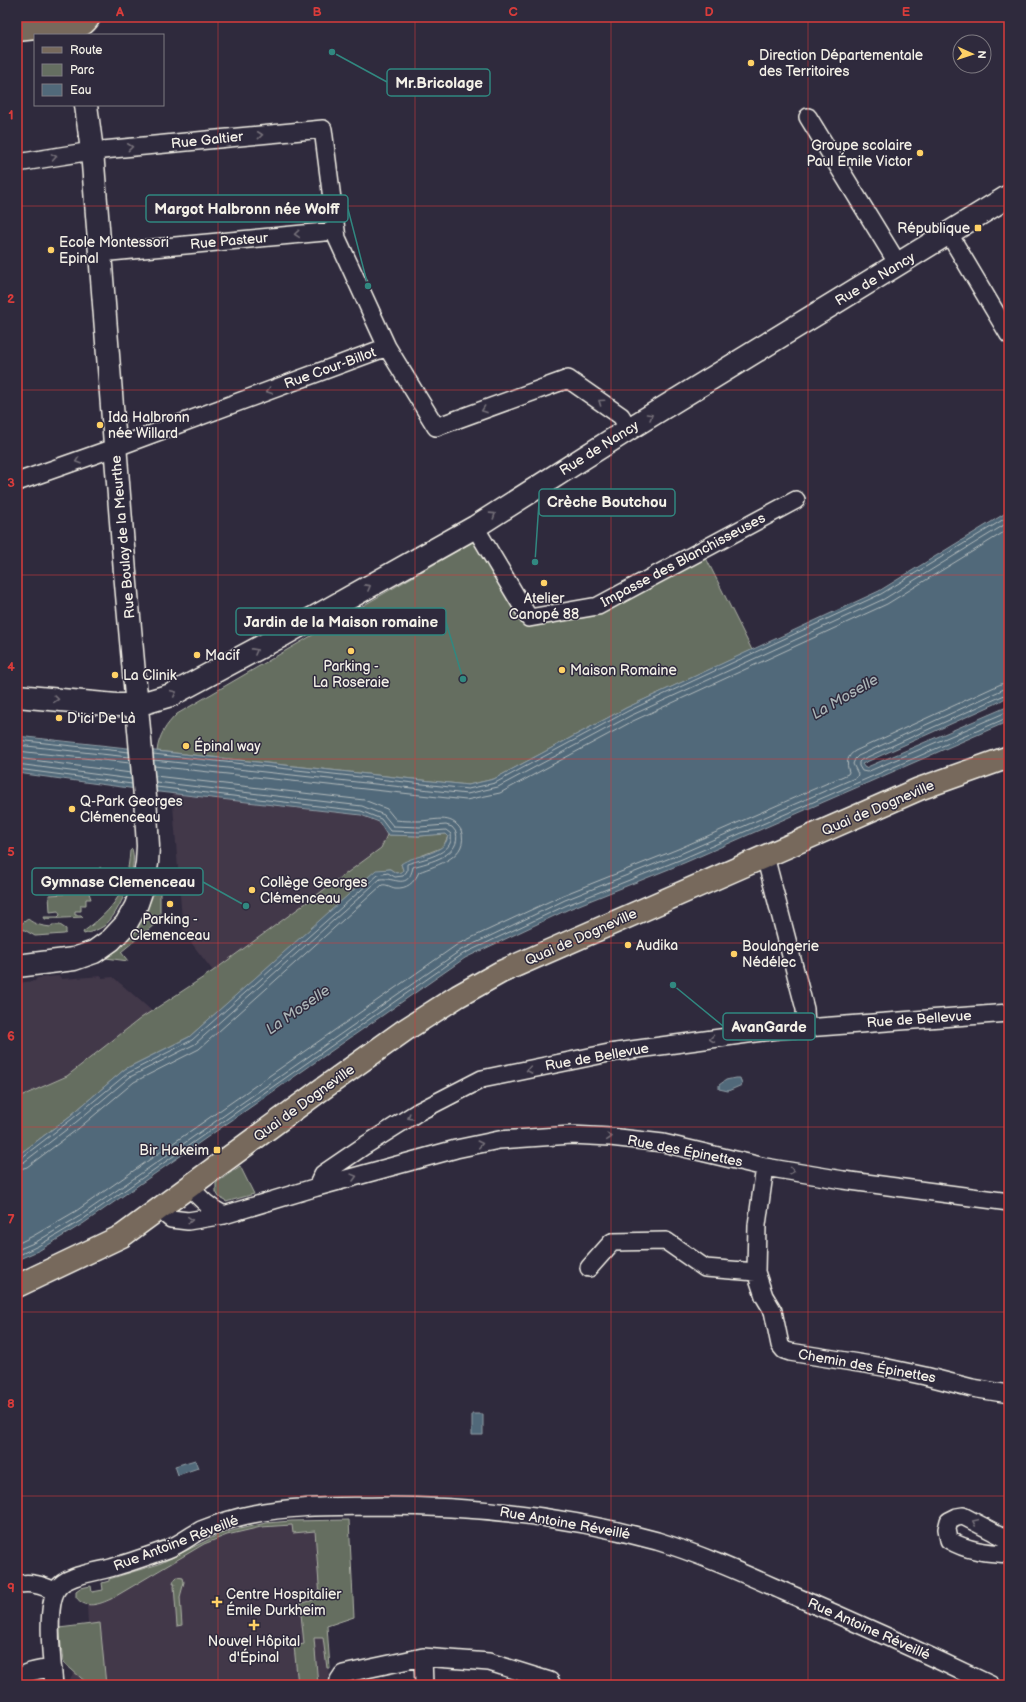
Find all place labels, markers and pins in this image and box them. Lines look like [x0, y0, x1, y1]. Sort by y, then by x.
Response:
place label: Direction Départementale des Territoires [759, 47, 923, 80]
marker: Direction Départementale des Territoires [746, 58, 756, 68]
callout: Mr.Bricolage [387, 69, 490, 96]
place label: Groupe scolaire Paul Émile Victor [806, 137, 913, 170]
marker: Groupe scolaire Paul Émile Victor [915, 148, 925, 158]
callout: Margot Halbronn née Wolff [146, 195, 348, 222]
place label: République [897, 220, 970, 237]
marker: République [973, 223, 983, 233]
place label: Ecole Montessori Epinal [59, 234, 169, 267]
marker: Ecole Montessori Epinal [46, 245, 56, 255]
place label: Ida Halbronn née Willard [108, 409, 190, 442]
marker: Ida Halbronn née Willard [95, 420, 105, 430]
callout: Crèche Boutchou [539, 489, 675, 516]
marker: Atelier Canopé 88 [539, 578, 549, 588]
place label: Atelier Canopé 88 [509, 590, 579, 623]
callout: Jardin de la Maison romaine [236, 608, 446, 635]
marker: Parking - La Roseraie [346, 646, 356, 656]
place label: Macif [205, 647, 241, 664]
marker: Macif [192, 650, 202, 660]
place label: Parking - La Roseraie [313, 658, 389, 691]
place label: Maison Romaine [570, 662, 677, 679]
marker: Maison Romaine [557, 665, 567, 675]
place label: La Clinik [123, 667, 177, 684]
marker: La Clinik [110, 670, 120, 680]
place label: D'ici De Là [67, 710, 136, 727]
marker: D'ici De Là [54, 713, 64, 723]
place label: Épinal way [194, 737, 261, 755]
marker: Épinal way [181, 741, 191, 751]
place label: Q-Park Georges Clémenceau [80, 793, 183, 826]
marker: Q-Park Georges Clémenceau [67, 804, 77, 814]
callout: Gymnase Clemenceau [32, 868, 203, 895]
place label: Collège Georges Clémenceau [260, 874, 368, 907]
marker: Collège Georges Clémenceau [247, 885, 257, 895]
marker: Parking - Clemenceau [165, 899, 175, 909]
place label: Parking - Clemenceau [130, 911, 210, 944]
place label: Audika [636, 937, 678, 954]
place label: Boulangerie Nédélec [742, 938, 819, 971]
marker: Audika [623, 940, 633, 950]
marker: Boulangerie Nédélec [729, 949, 739, 959]
callout: AvanGarde [723, 1013, 815, 1040]
place label: Bir Hakeim [139, 1142, 209, 1159]
marker: Bir Hakeim [212, 1145, 222, 1155]
place label: Centre Hospitalier Émile Durkheim [226, 1586, 342, 1619]
marker: Centre Hospitalier Émile Durkheim [211, 1596, 223, 1608]
marker: Nouvel Hôpital d'Épinal [248, 1619, 260, 1631]
place label: Nouvel Hôpital d'Épinal [208, 1633, 300, 1666]

